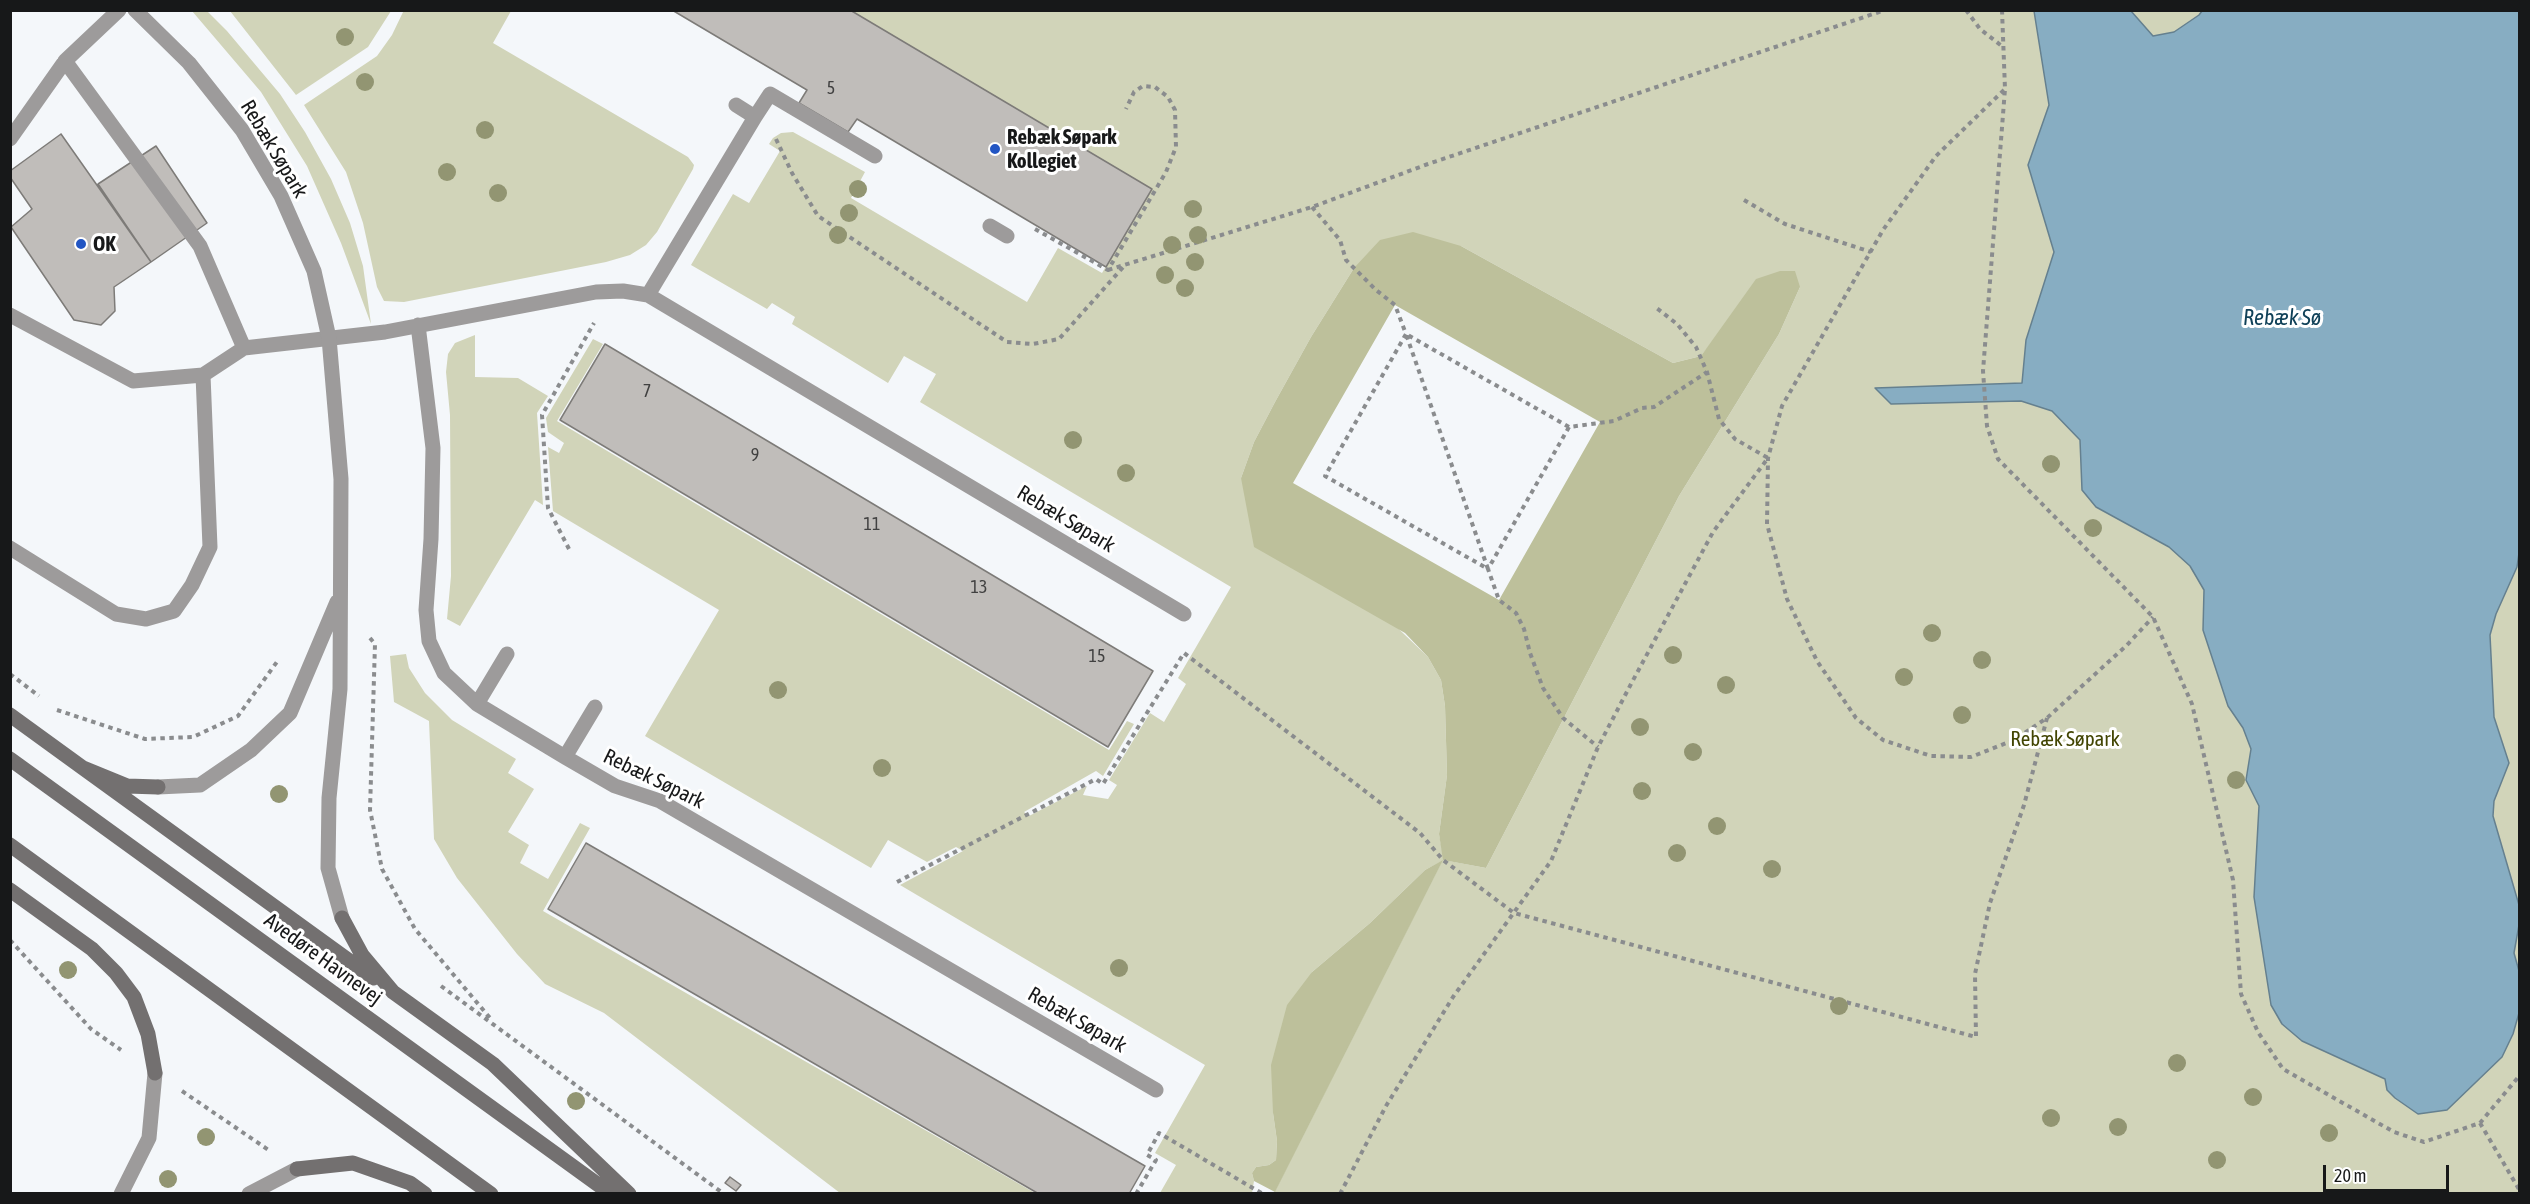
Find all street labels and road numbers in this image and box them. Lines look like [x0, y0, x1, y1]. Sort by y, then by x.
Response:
street label: Rebæk Søpark [235, 96, 313, 202]
street label: Rebæk Søpark [1013, 480, 1119, 558]
street label: Rebæk Søpark [599, 744, 709, 814]
street label: Avedøre Havnevej [259, 908, 387, 1010]
street label: Rebæk Søpark [1023, 982, 1131, 1058]

